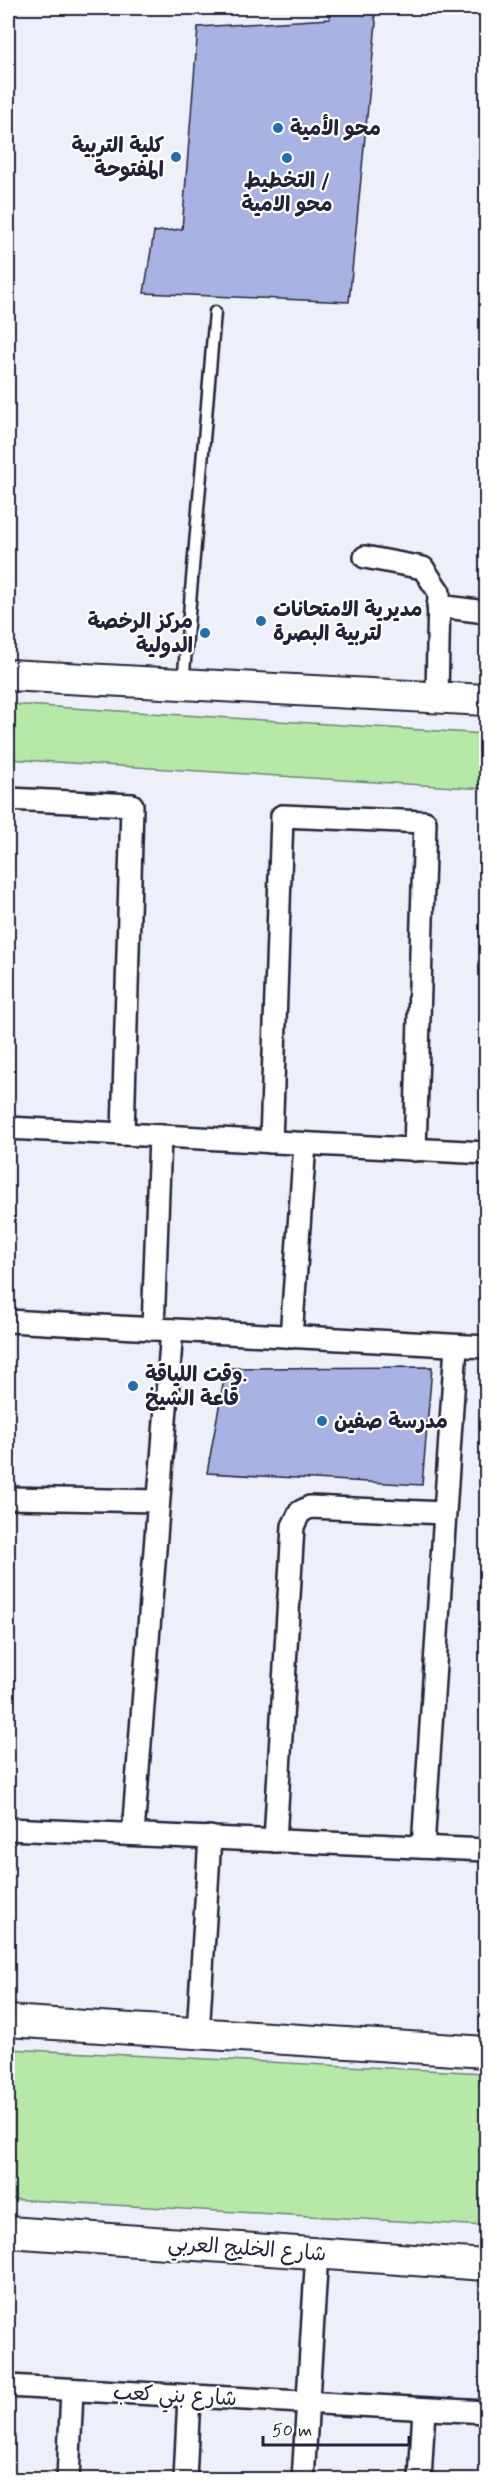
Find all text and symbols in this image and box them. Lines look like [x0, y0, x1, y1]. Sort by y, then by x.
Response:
place label: محو الأمية [290, 114, 381, 143]
marker: محو الأمية [271, 121, 285, 135]
place label: كلية التربية المفتوحة [72, 132, 165, 184]
marker: كلية التربية المفتوحة [169, 150, 183, 164]
marker: التخطيط / محو الامية [280, 151, 294, 165]
place label: التخطيط / محو الامية [242, 167, 332, 219]
place label: مديرية الامتحانات لتربية البصرة [273, 596, 422, 648]
place label: مركز الرخصة الدولية [88, 608, 193, 660]
marker: مديرية الامتحانات لتربية البصرة [254, 614, 268, 628]
marker: مركز الرخصة الدولية [198, 626, 212, 640]
place label: وقت اللياقة. قاعة الشيخ [145, 1361, 247, 1413]
marker: وقت اللياقة. قاعة الشيخ [126, 1379, 140, 1393]
place label: مدرسة صفين [334, 1408, 448, 1436]
marker: مدرسة صفين [315, 1414, 329, 1428]
street label: شارع الخليج العربي [167, 2230, 327, 2272]
street label: شارع بني كعب [112, 2379, 238, 2417]
scale bar [263, 2409, 408, 2447]
text: 50 m [272, 2419, 312, 2443]

